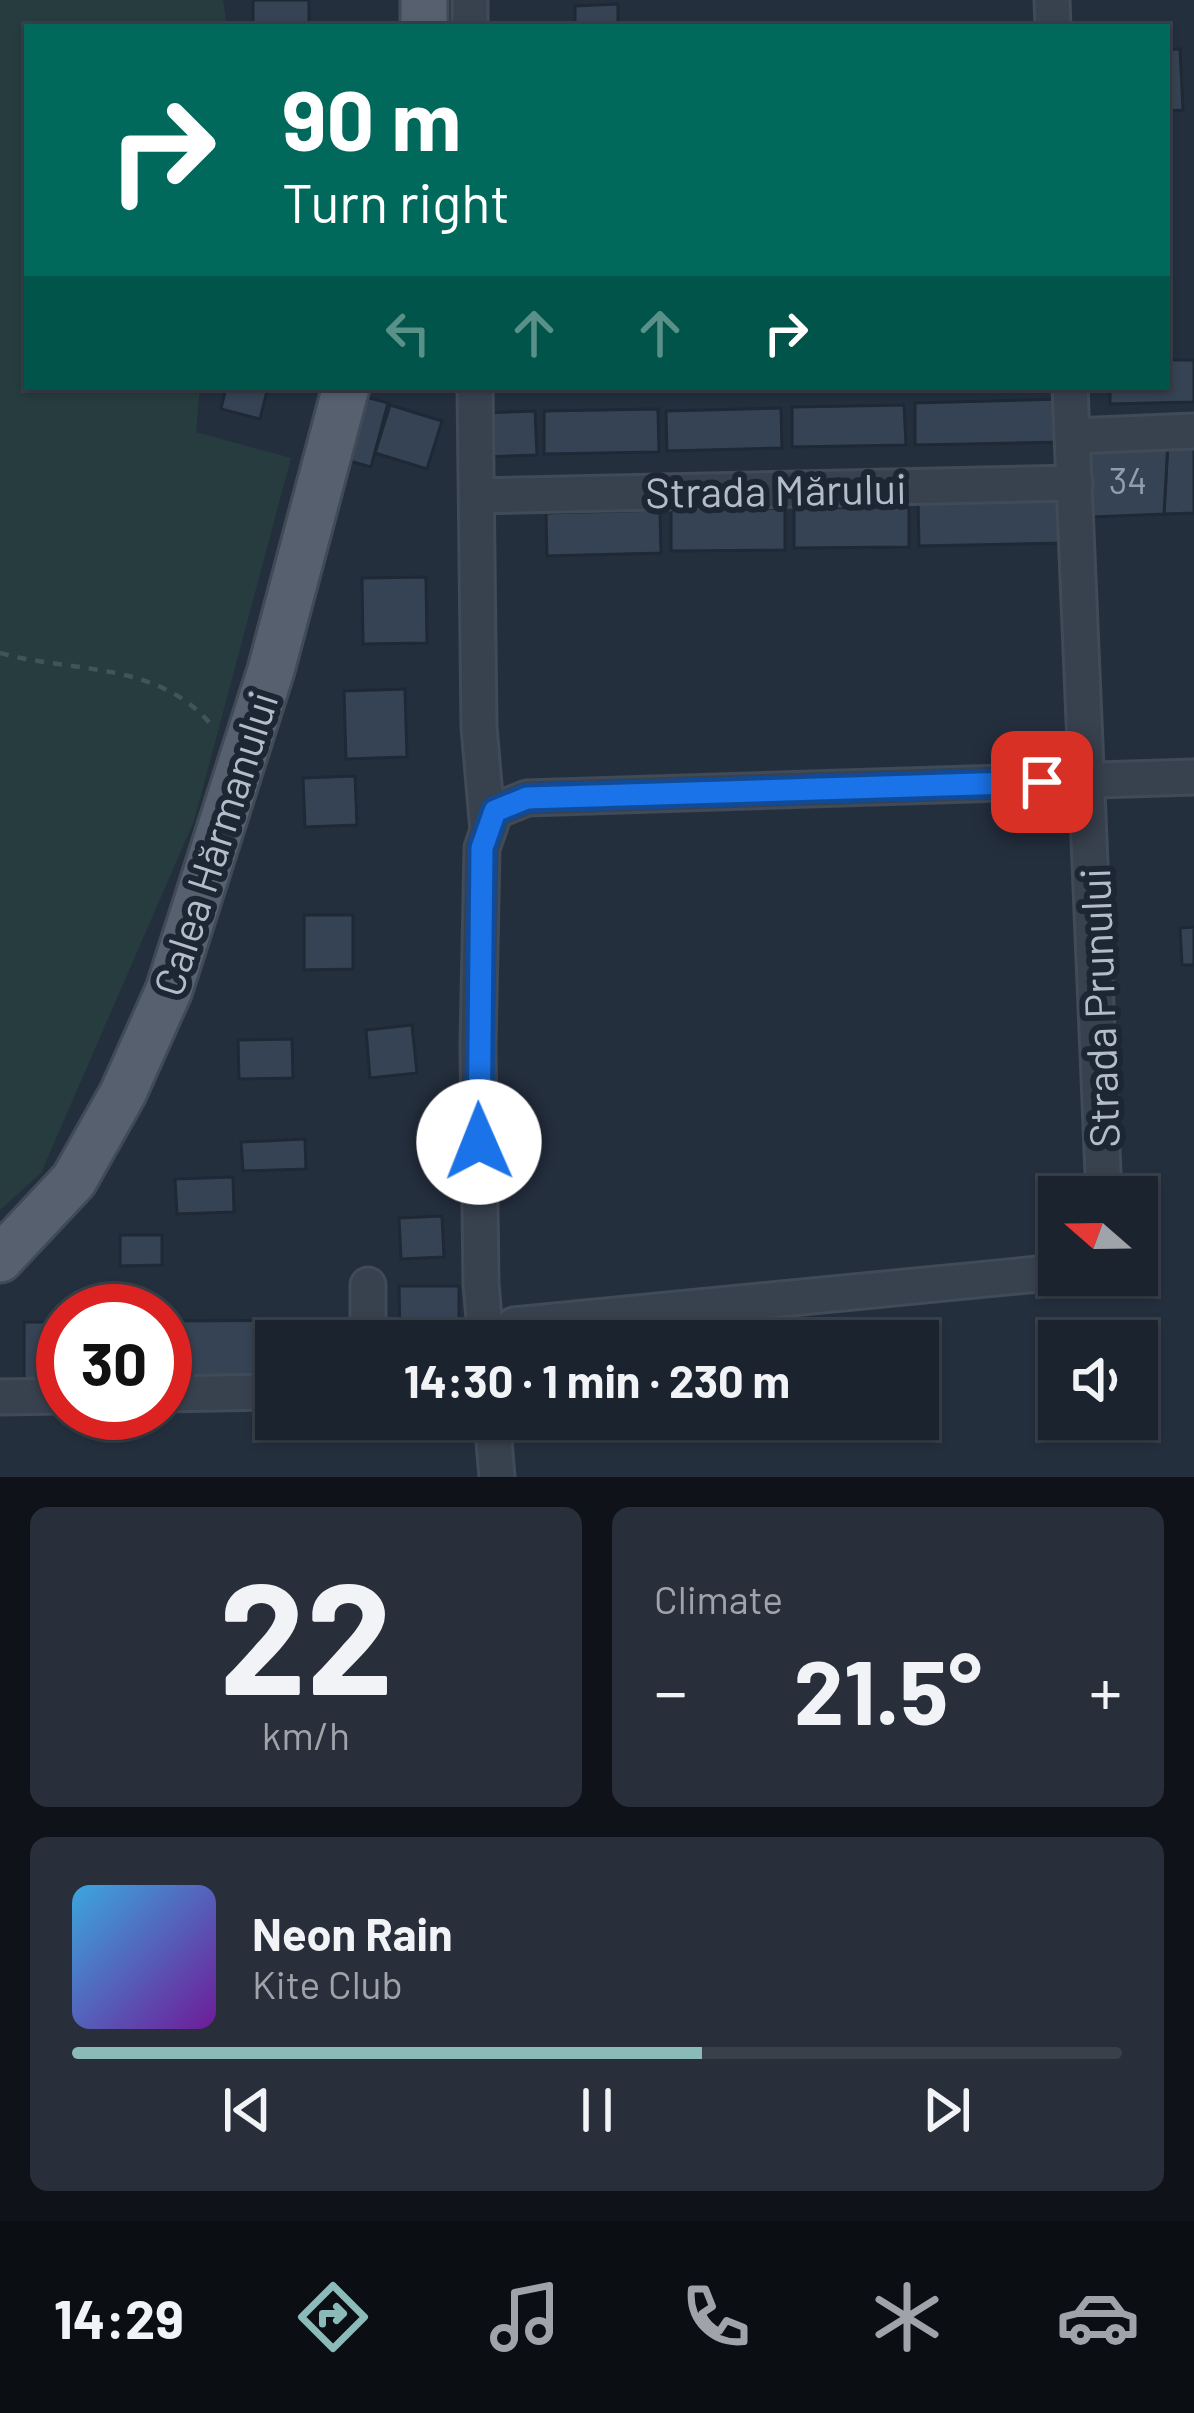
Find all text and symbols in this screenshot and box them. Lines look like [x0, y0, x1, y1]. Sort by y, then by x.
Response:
text: 90 m [282, 67, 461, 168]
icon: right [84, 72, 240, 228]
text: Turn right [282, 169, 510, 234]
icon: left [375, 300, 441, 366]
icon: ahead [501, 300, 567, 366]
icon: ahead [627, 300, 693, 366]
icon: right [753, 300, 819, 366]
house number: 34 [1109, 458, 1147, 501]
street label: Strada Mărului [645, 462, 907, 516]
street label: Calea Hărmanului [141, 685, 287, 1001]
pin [991, 731, 1093, 833]
icon: arrive [1009, 749, 1075, 815]
street label: Strada Prunului [1068, 867, 1128, 1149]
position arrow [416, 1079, 542, 1205]
north arrow [1038, 1176, 1158, 1296]
map controls [1038, 1176, 1158, 1440]
speed limit sign: 30 [36, 1284, 192, 1440]
button: sound [1038, 1320, 1158, 1440]
text: 14:30 · 1 min · 230 m [404, 1353, 790, 1407]
text: 22 [219, 1539, 393, 1726]
text: Climate [654, 1575, 783, 1622]
text: 21.5° [794, 1635, 982, 1743]
text: − [654, 1650, 687, 1729]
text: + [1089, 1650, 1122, 1729]
text: km/h [262, 1711, 350, 1758]
text: Neon Rain [252, 1906, 453, 1960]
text: Kite Club [252, 1960, 403, 2007]
icon: previous [214, 2077, 280, 2143]
icon: pause [564, 2077, 630, 2143]
icon: next [914, 2077, 980, 2143]
icon: directions [291, 2275, 375, 2359]
icon: music [483, 2275, 567, 2359]
icon: phone [674, 2275, 758, 2359]
icon: climate [865, 2275, 949, 2359]
icon: car [1056, 2275, 1140, 2359]
text: 14:29 [54, 2285, 184, 2350]

